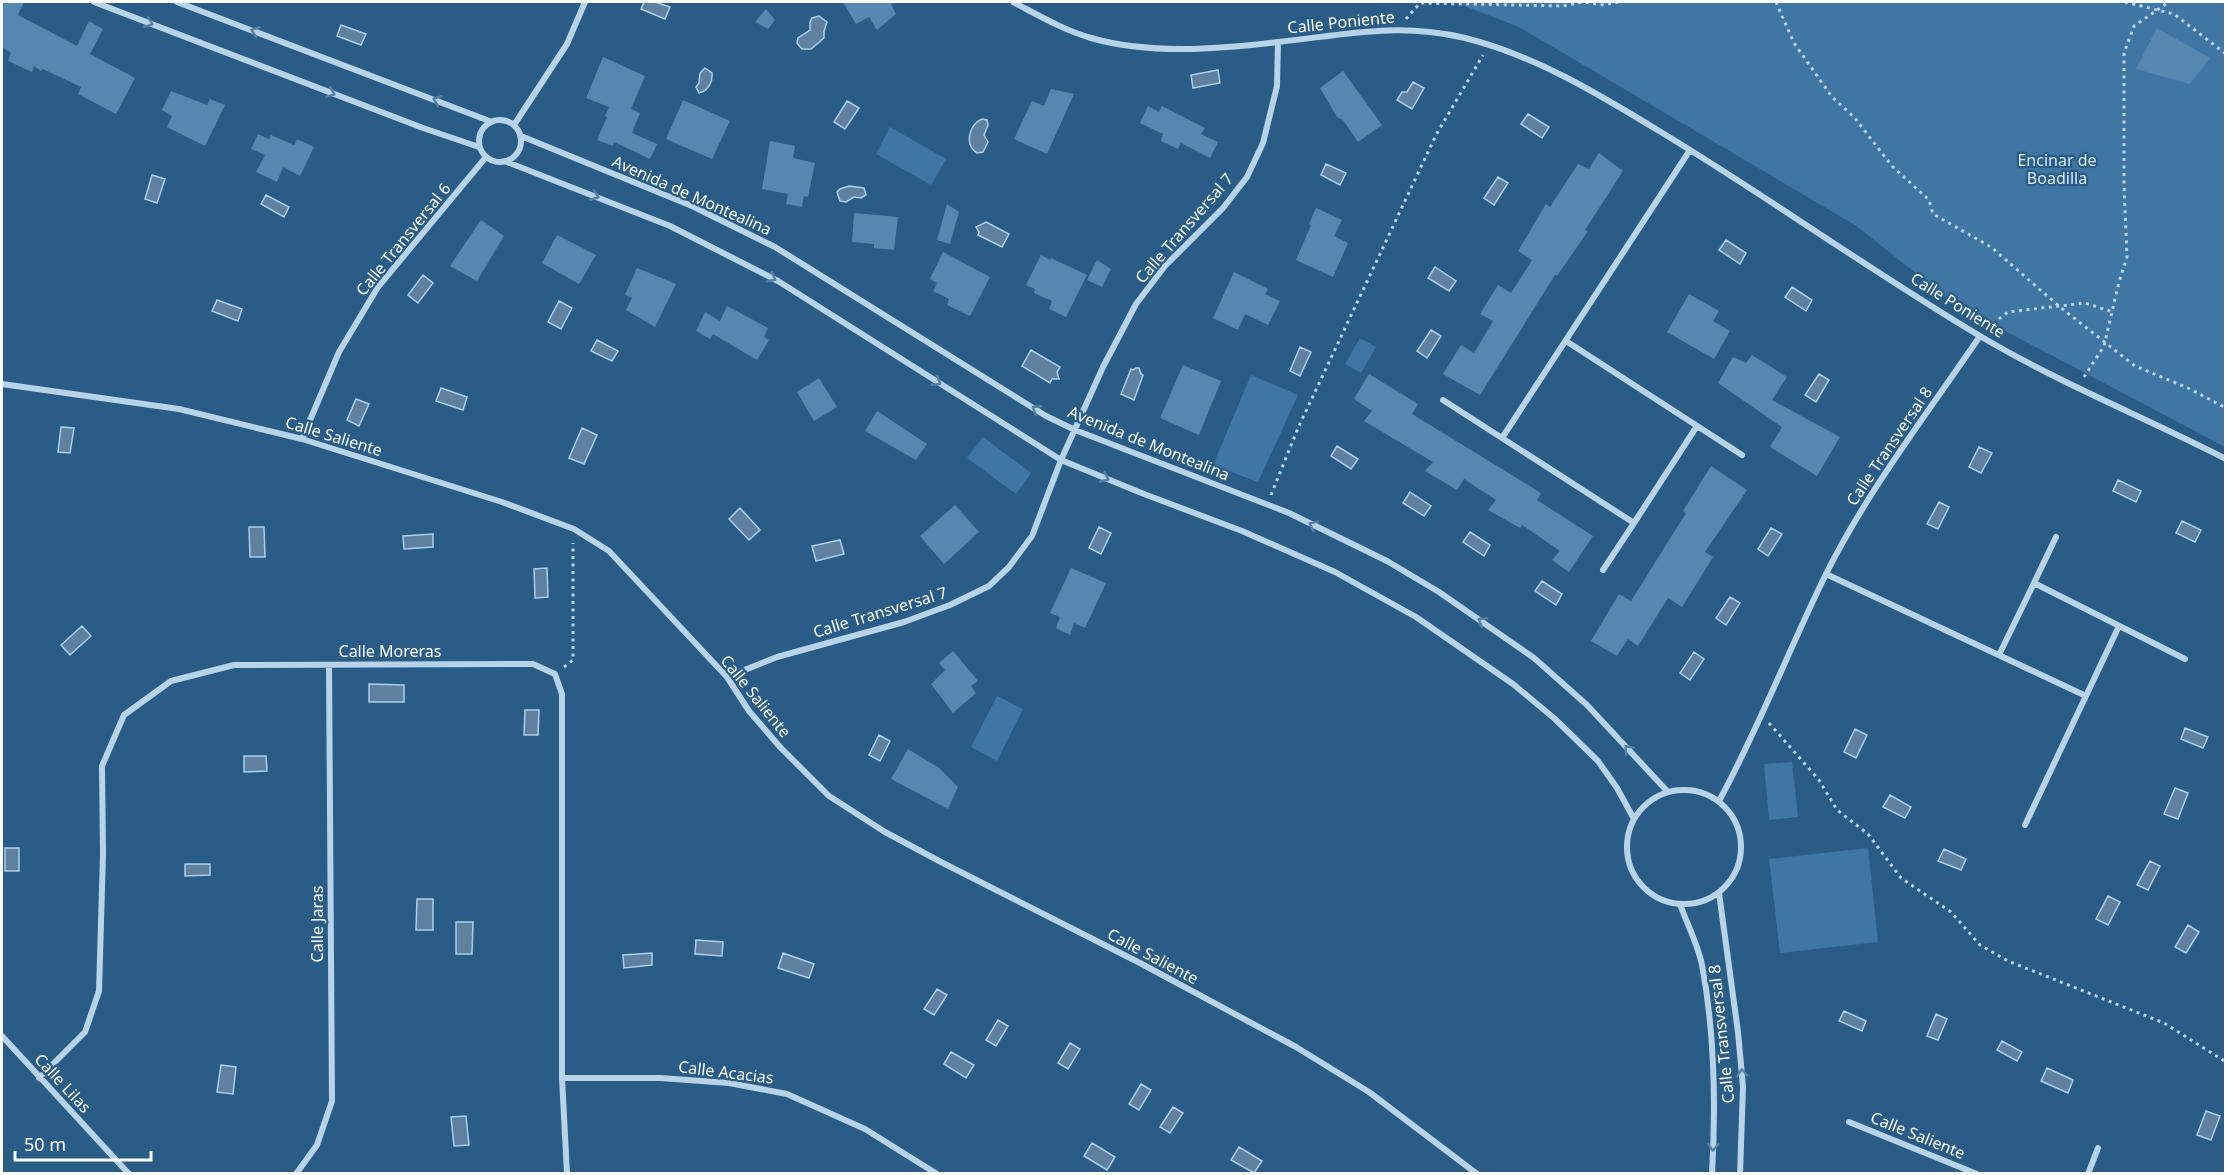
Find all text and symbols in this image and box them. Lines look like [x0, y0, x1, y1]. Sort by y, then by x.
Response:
street label: Calle Poniente [1286, 5, 1396, 39]
one-way arrow [143, 15, 154, 28]
one-way arrow [250, 26, 261, 38]
one-way arrow [324, 86, 335, 98]
one-way arrow [432, 95, 443, 108]
park label: Encinar de Boadilla [2017, 149, 2097, 189]
street label: Avenida de Montealina [609, 150, 775, 240]
street label: Calle Transversal 7 [1130, 168, 1238, 288]
street label: Calle Transversal 6 [351, 178, 455, 300]
one-way arrow [589, 189, 600, 201]
street label: Calle Poniente [1907, 267, 2009, 343]
one-way arrow [765, 271, 776, 282]
one-way arrow [931, 374, 941, 386]
street label: Calle Transversal 8 [1841, 382, 1937, 510]
street label: Avenida de Montealina [1065, 401, 1233, 485]
one-way arrow [1032, 405, 1042, 417]
street label: Calle Saliente [283, 411, 385, 461]
one-way arrow [1099, 471, 1110, 483]
one-way arrow [1308, 520, 1319, 532]
street label: Calle Transversal 7 [810, 581, 950, 643]
one-way arrow [1478, 616, 1488, 628]
street label: Calle Moreras [339, 640, 441, 662]
street label: Calle Saliente [716, 650, 796, 742]
one-way arrow [1624, 745, 1635, 756]
street label: Calle Jaras [306, 886, 328, 962]
street label: Calle Saliente [1104, 923, 1202, 989]
street label: Calle Transversal 8 [1703, 964, 1739, 1104]
street label: Calle Lilas [30, 1049, 96, 1117]
street label: Calle Acacias [677, 1055, 775, 1089]
one-way arrow [1736, 1069, 1749, 1078]
street label: Calle Saliente [1867, 1106, 1969, 1164]
scale bar [15, 1124, 152, 1162]
text: 50 m [24, 1132, 66, 1156]
one-way arrow [1707, 1142, 1720, 1151]

